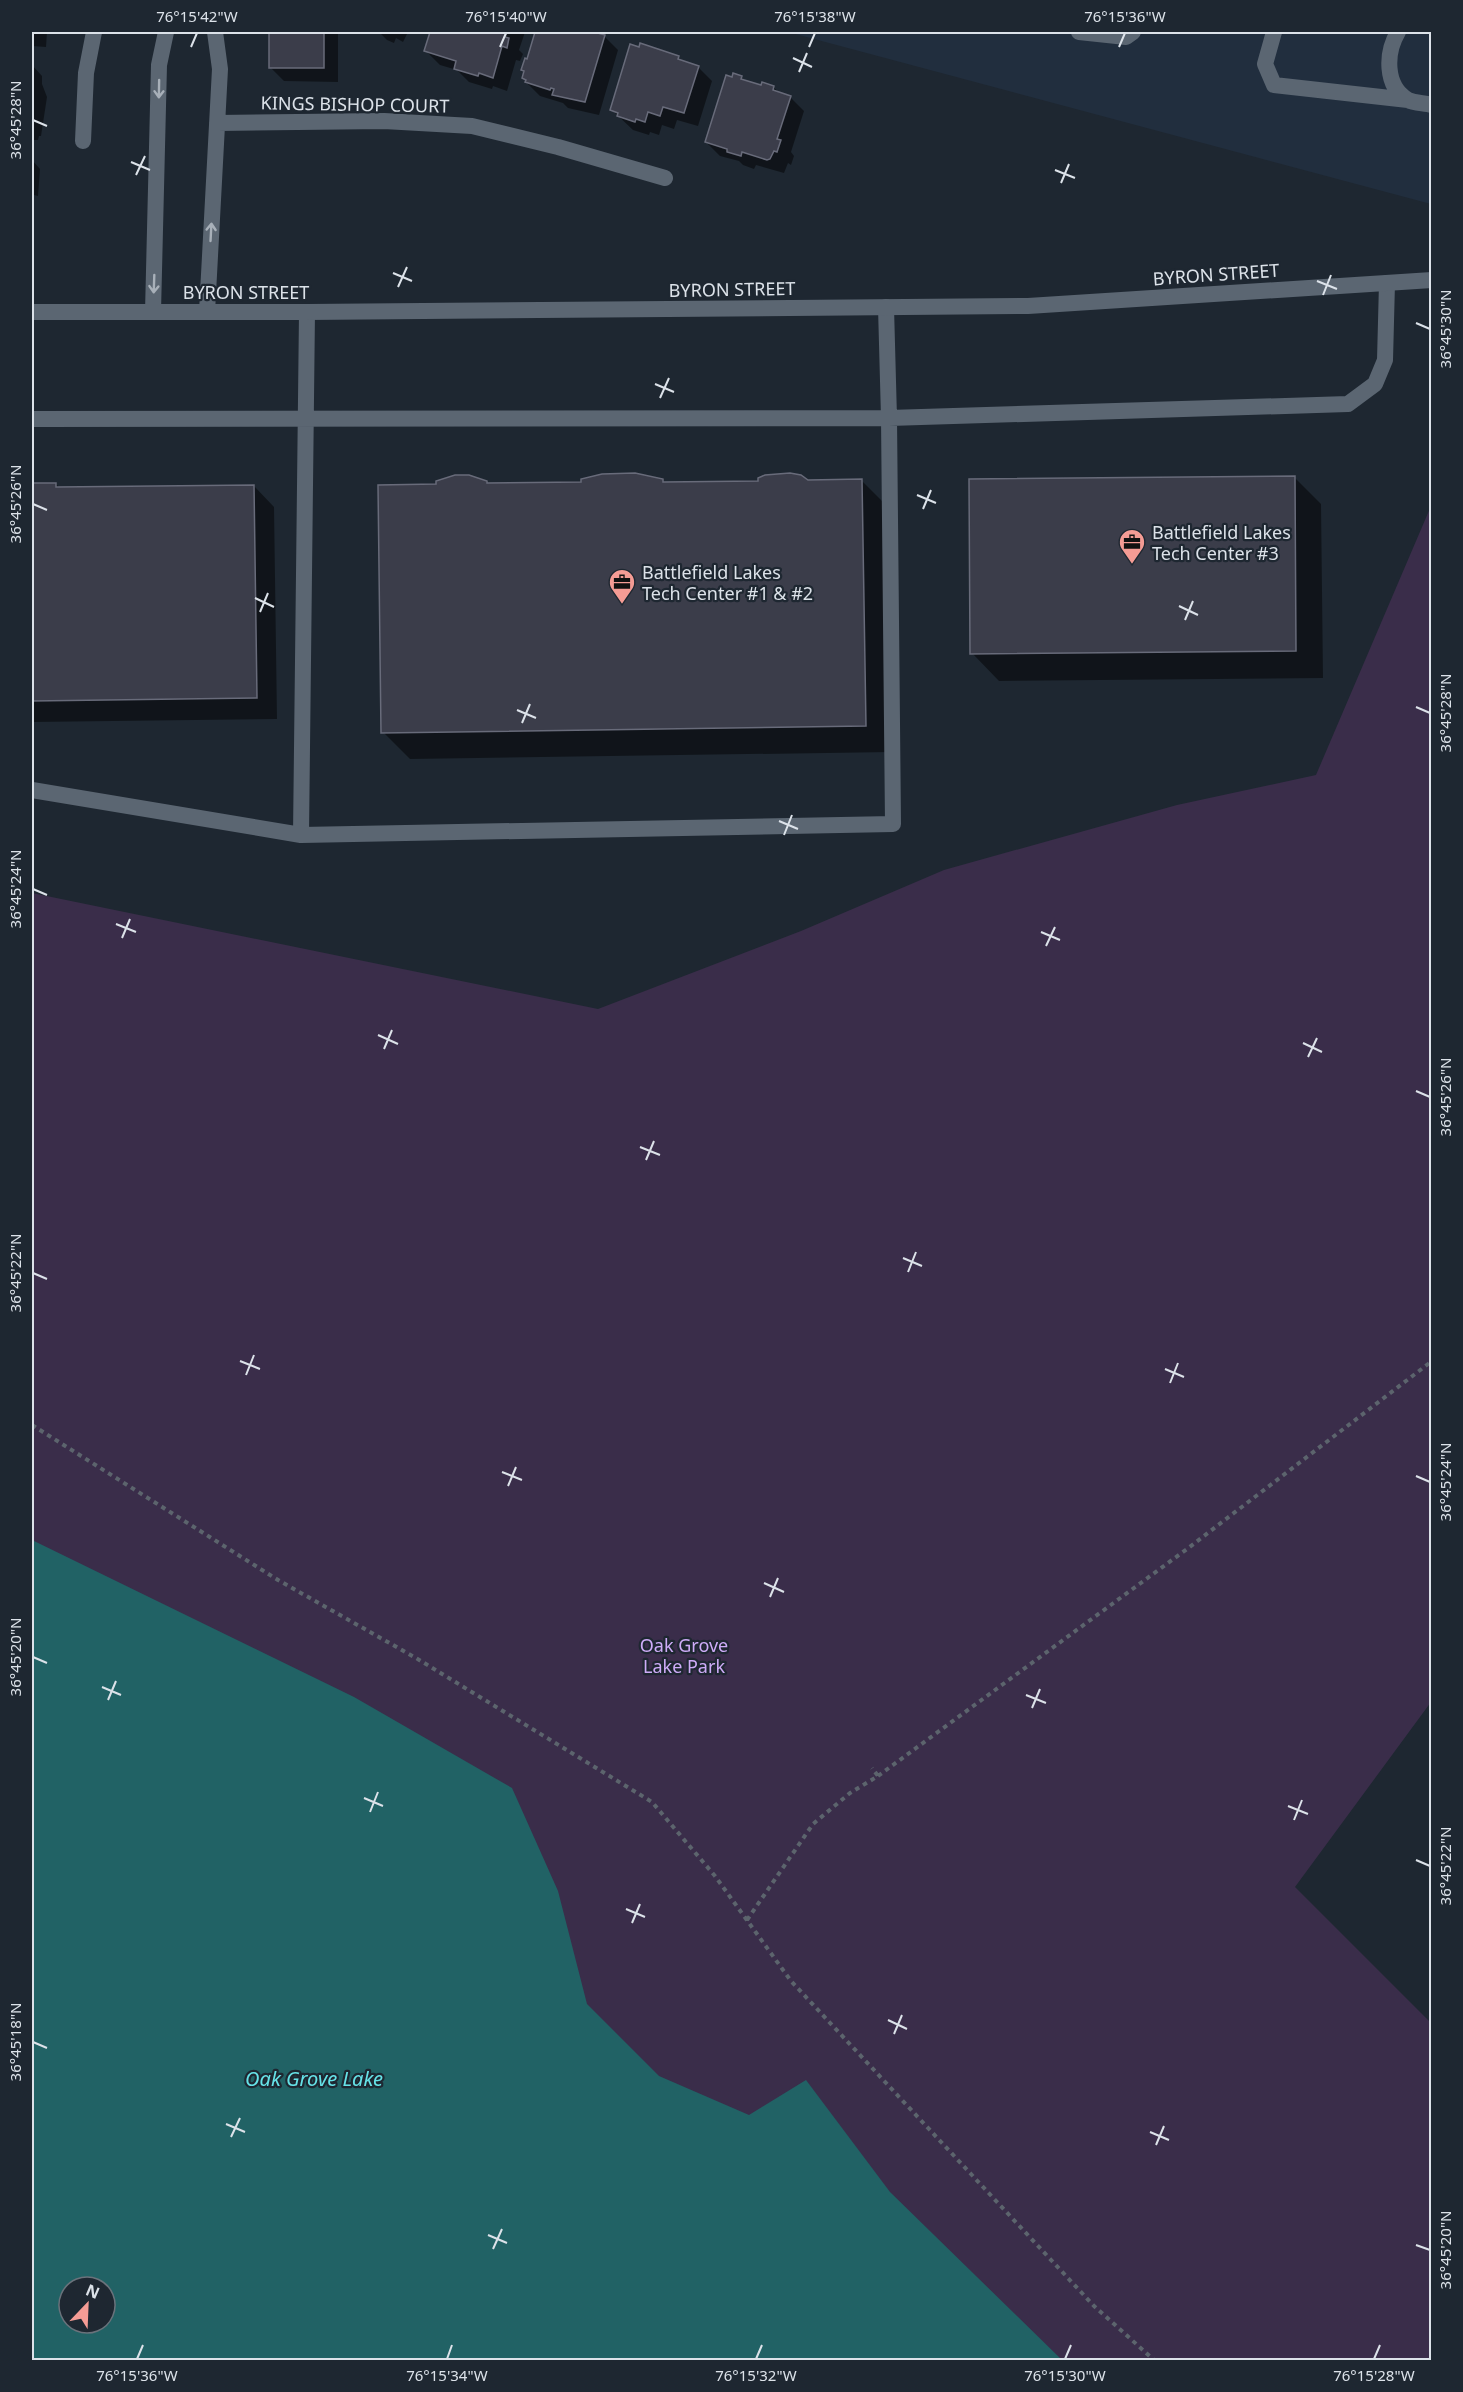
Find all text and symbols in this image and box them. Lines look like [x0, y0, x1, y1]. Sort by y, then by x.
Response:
text: 76°15'42"W [156, 6, 238, 26]
text: 76°15'40"W [465, 6, 547, 26]
text: 76°15'38"W [774, 6, 856, 26]
text: 76°15'36"W [1084, 6, 1166, 26]
one-way arrow [153, 79, 164, 99]
text: 36°45'28"N [5, 81, 25, 159]
street label: KINGS BISHOP COURT [260, 90, 450, 118]
one-way arrow [206, 223, 217, 243]
street label: BYRON STREET [1152, 258, 1280, 290]
one-way arrow [148, 274, 159, 294]
street label: BYRON STREET [668, 276, 796, 302]
street label: BYRON STREET [183, 280, 309, 304]
text: 36°45'30"N [1435, 290, 1455, 368]
text: 36°45'26"N [5, 465, 25, 543]
place label: Battlefield Lakes Tech Center #3 [1152, 520, 1291, 565]
office icon: Battlefield Lakes Tech Center #3 [1117, 527, 1147, 565]
place label: Battlefield Lakes Tech Center #1 & #2 [642, 560, 813, 605]
office icon: Battlefield Lakes Tech Center #1 & #2 [607, 567, 637, 605]
text: 36°45'28"N [1435, 674, 1455, 752]
text: 36°45'24"N [5, 850, 25, 928]
text: 36°45'26"N [1435, 1058, 1455, 1136]
text: 36°45'22"N [5, 1234, 25, 1312]
text: 36°45'24"N [1435, 1443, 1455, 1521]
text: 36°45'20"N [5, 1618, 25, 1696]
park label: Oak Grove Lake Park [640, 1633, 728, 1678]
text: 36°45'22"N [1435, 1827, 1455, 1905]
text: 36°45'18"N [5, 2003, 25, 2081]
water label: Oak Grove Lake [245, 2065, 383, 2092]
text: 36°45'20"N [1435, 2211, 1455, 2289]
north arrow [57, 2275, 117, 2335]
text: N [83, 2279, 103, 2304]
text: 76°15'36"W [96, 2365, 178, 2385]
text: 76°15'34"W [406, 2365, 488, 2385]
text: 76°15'32"W [715, 2365, 797, 2385]
text: 76°15'30"W [1024, 2365, 1106, 2385]
text: 76°15'28"W [1333, 2365, 1415, 2385]

